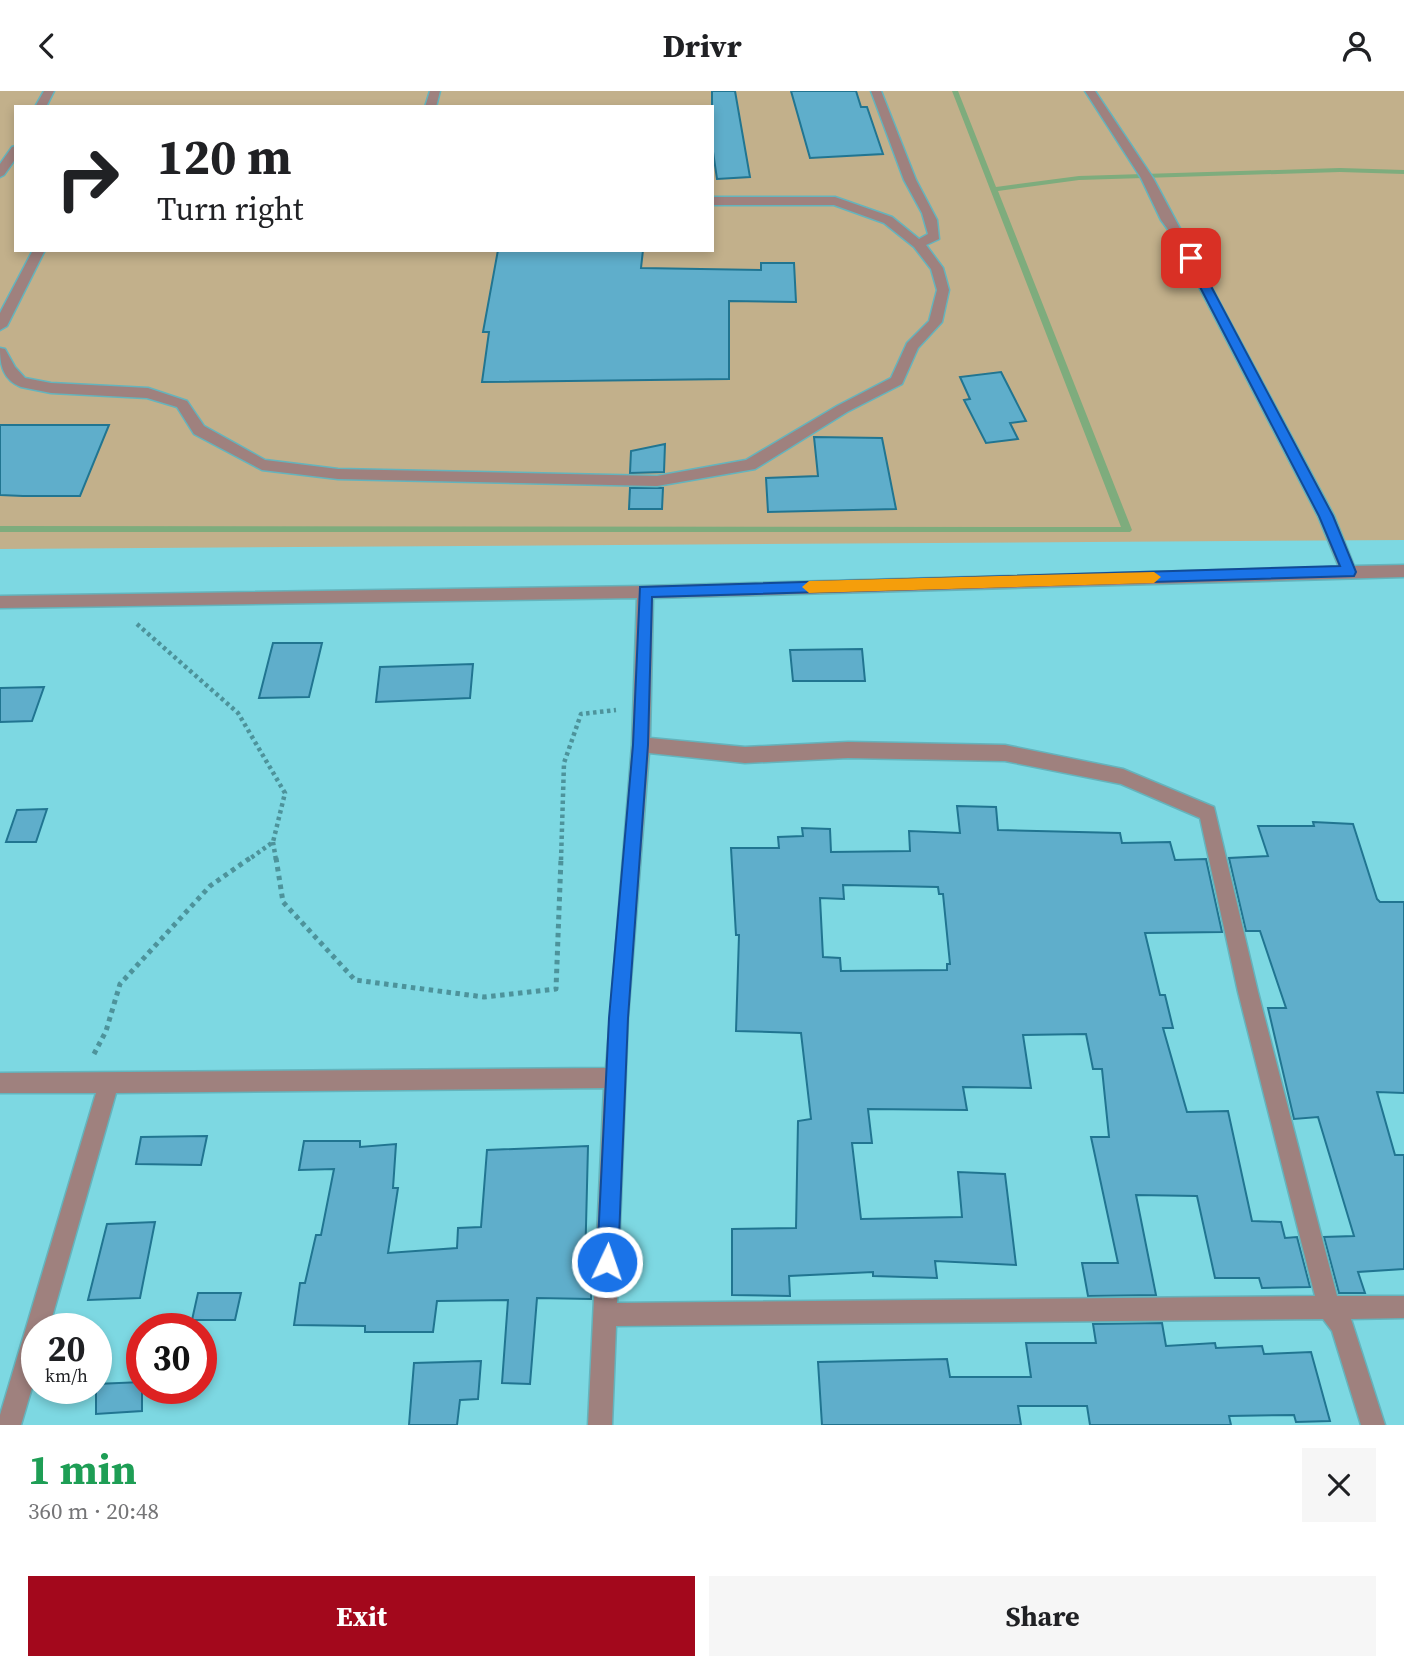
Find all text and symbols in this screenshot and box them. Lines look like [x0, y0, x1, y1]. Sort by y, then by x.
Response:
text: Drivr [662, 24, 742, 68]
icon: back [28, 27, 66, 65]
icon: person [1338, 27, 1376, 65]
text: 120 m [157, 123, 292, 190]
icon: right [42, 133, 133, 224]
text: Turn right [157, 187, 303, 231]
pin [1161, 228, 1221, 288]
icon: arrive [1172, 239, 1210, 277]
position arrow [570, 1225, 644, 1299]
speed limit sign: 30 [126, 1313, 217, 1404]
text: 20 [48, 1325, 85, 1373]
text: km/h [45, 1363, 88, 1388]
text: 1 min [28, 1440, 137, 1498]
button: close [1302, 1448, 1376, 1522]
text: 360 m · 20:48 [28, 1495, 159, 1527]
button: Exit [28, 1576, 695, 1656]
button: Share [709, 1576, 1376, 1656]

